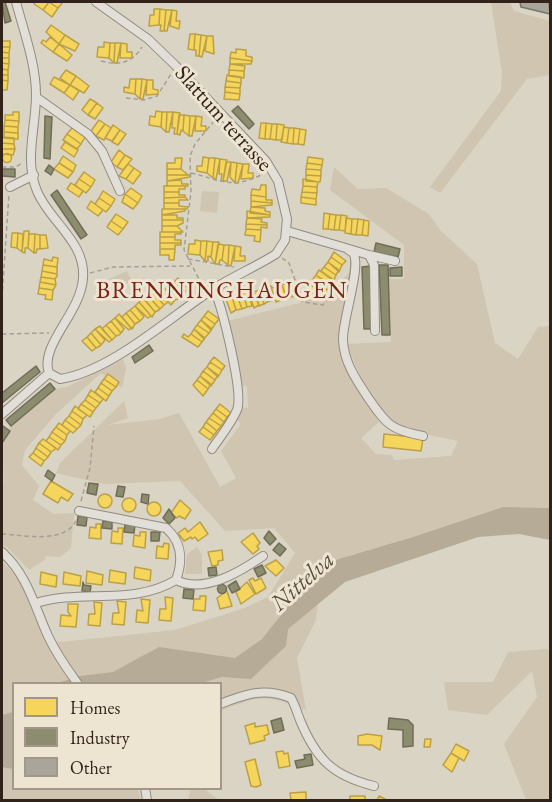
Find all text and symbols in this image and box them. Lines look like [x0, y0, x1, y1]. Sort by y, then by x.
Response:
street label: Slattum terrasse [169, 61, 277, 177]
district label: BRENNINGHAUGEN [96, 277, 348, 305]
water label: Nittelva [265, 546, 341, 618]
legend [12, 682, 222, 790]
text: Homes [70, 696, 120, 719]
text: Industry [70, 726, 130, 749]
text: Other [70, 756, 112, 779]

